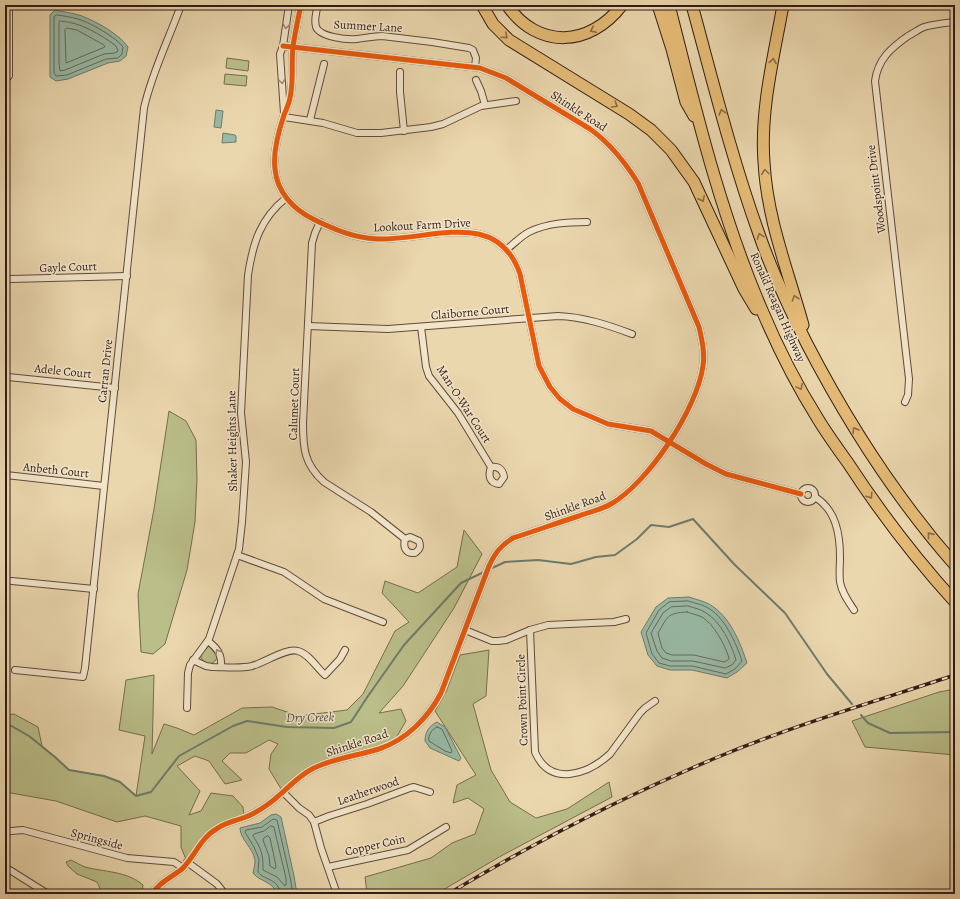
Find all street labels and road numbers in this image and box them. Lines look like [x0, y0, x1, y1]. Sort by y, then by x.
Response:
street label: Summer Lane [333, 16, 403, 36]
street label: Shinkle Road [548, 87, 611, 136]
street label: Woodspoint Drive [863, 144, 889, 235]
street label: Lookout Farm Drive [373, 214, 471, 236]
street label: Ronald Reagan Highway [747, 250, 810, 365]
street label: Gayle Court [39, 258, 97, 276]
street label: Claiborne Court [430, 301, 510, 323]
street label: Carran Drive [94, 339, 116, 403]
street label: Adele Court [33, 360, 93, 382]
street label: Man-O-War Court [433, 362, 495, 446]
street label: Calumet Court [285, 367, 303, 441]
street label: Shaker Heights Lane [223, 390, 241, 492]
street label: Anbeth Court [21, 458, 90, 481]
street label: Shinkle Road [542, 487, 608, 525]
street label: Crown Point Circle [512, 654, 532, 746]
street label: Shinkle Road [324, 725, 391, 761]
street label: Leatherwood [335, 773, 401, 809]
street label: Springside [69, 824, 125, 854]
street label: Copper Coin [343, 830, 407, 860]

